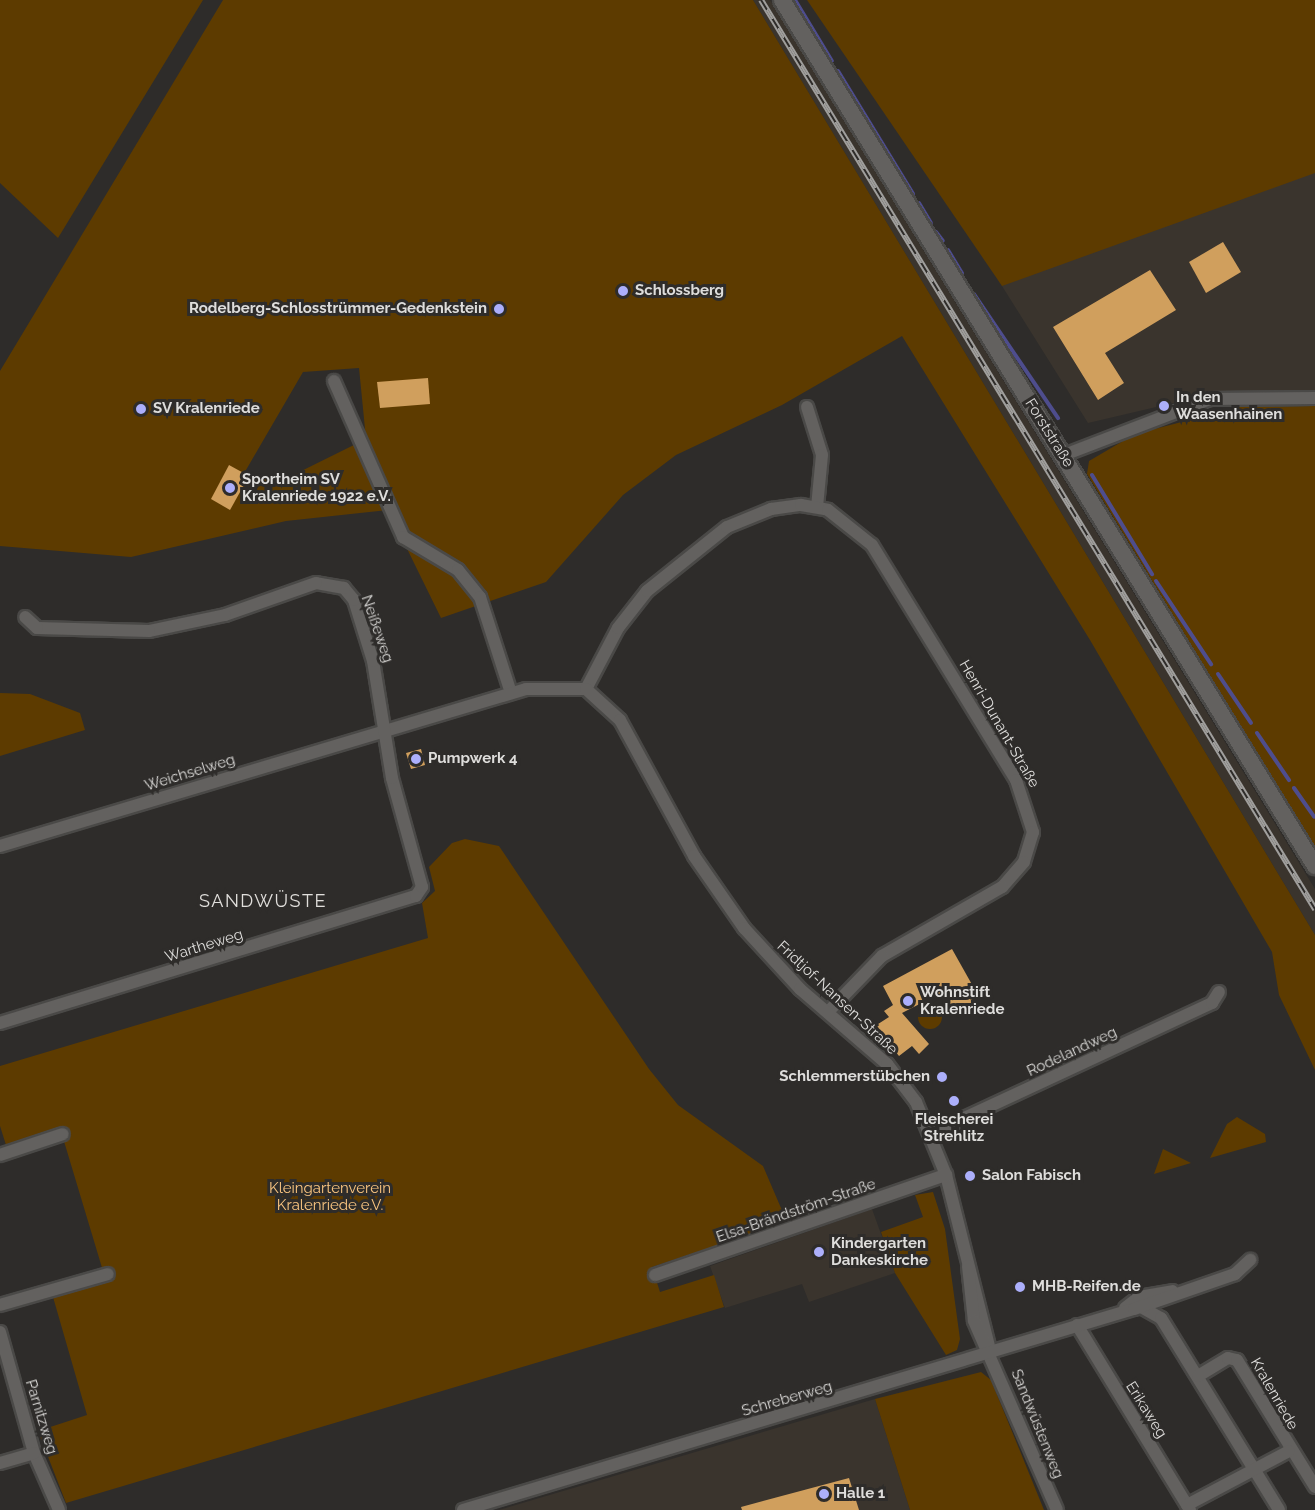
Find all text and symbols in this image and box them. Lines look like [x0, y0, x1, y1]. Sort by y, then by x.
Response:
place label: Schlossberg [635, 282, 724, 300]
marker: Schlossberg [616, 284, 630, 298]
place label: Rodelberg-Schlosstrümmer-Gedenkstein [189, 300, 487, 318]
marker: Rodelberg-Schlosstrümmer-Gedenkstein [492, 302, 506, 316]
place label: In den Waasenhainen [1176, 388, 1282, 423]
street label: Forststraße [1021, 395, 1077, 471]
marker: In den Waasenhainen [1157, 399, 1171, 413]
place label: SV Kralenriede [153, 400, 260, 418]
marker: SV Kralenriede [134, 402, 148, 416]
place label: Sportheim SV Kralenriede 1922 e.V. [242, 470, 391, 505]
marker: Sportheim SV Kralenriede 1922 e.V. [223, 481, 237, 495]
street label: Neißeweg [357, 593, 397, 665]
street label: Henri-Dunant-Straße [955, 657, 1043, 791]
place label: Pumpwerk 4 [428, 750, 517, 768]
street label: Weichselweg [143, 751, 237, 795]
marker: Pumpwerk 4 [409, 752, 423, 766]
district label: SANDWÜSTE [199, 890, 327, 912]
street label: Wartheweg [163, 926, 245, 966]
street label: Fridtjof-Nansen-Straße [773, 937, 901, 1059]
place label: Wohnstift Kralenriede [920, 983, 1004, 1018]
marker: Wohnstift Kralenriede [901, 994, 915, 1008]
street label: Rodelandweg [1024, 1023, 1120, 1081]
place label: Schlemmerstübchen [779, 1068, 930, 1086]
marker: Schlemmerstübchen [935, 1070, 949, 1084]
marker: Fleischerei Strehlitz [947, 1094, 961, 1108]
place label: Fleischerei Strehlitz [915, 1110, 993, 1145]
place label: Salon Fabisch [982, 1167, 1081, 1185]
marker: Salon Fabisch [963, 1169, 977, 1183]
street label: Elsa-Brändström-Straße [714, 1175, 878, 1247]
park label: Kleingartenverein Kralenriede e.V. [269, 1179, 391, 1214]
place label: Kindergarten Dankeskirche [831, 1234, 928, 1269]
marker: Kindergarten Dankeskirche [812, 1245, 826, 1259]
place label: MHB-Reifen.de [1032, 1278, 1141, 1296]
marker: MHB-Reifen.de [1013, 1280, 1027, 1294]
street label: Kralenriede [1246, 1355, 1302, 1433]
street label: Sandwüstenweg [1007, 1367, 1067, 1481]
street label: Schreberweg [740, 1377, 834, 1421]
street label: Parnitzweg [21, 1378, 61, 1456]
street label: Erikaweg [1122, 1378, 1170, 1442]
place label: Halle 1 [836, 1485, 885, 1503]
marker: Halle 1 [817, 1487, 831, 1501]

